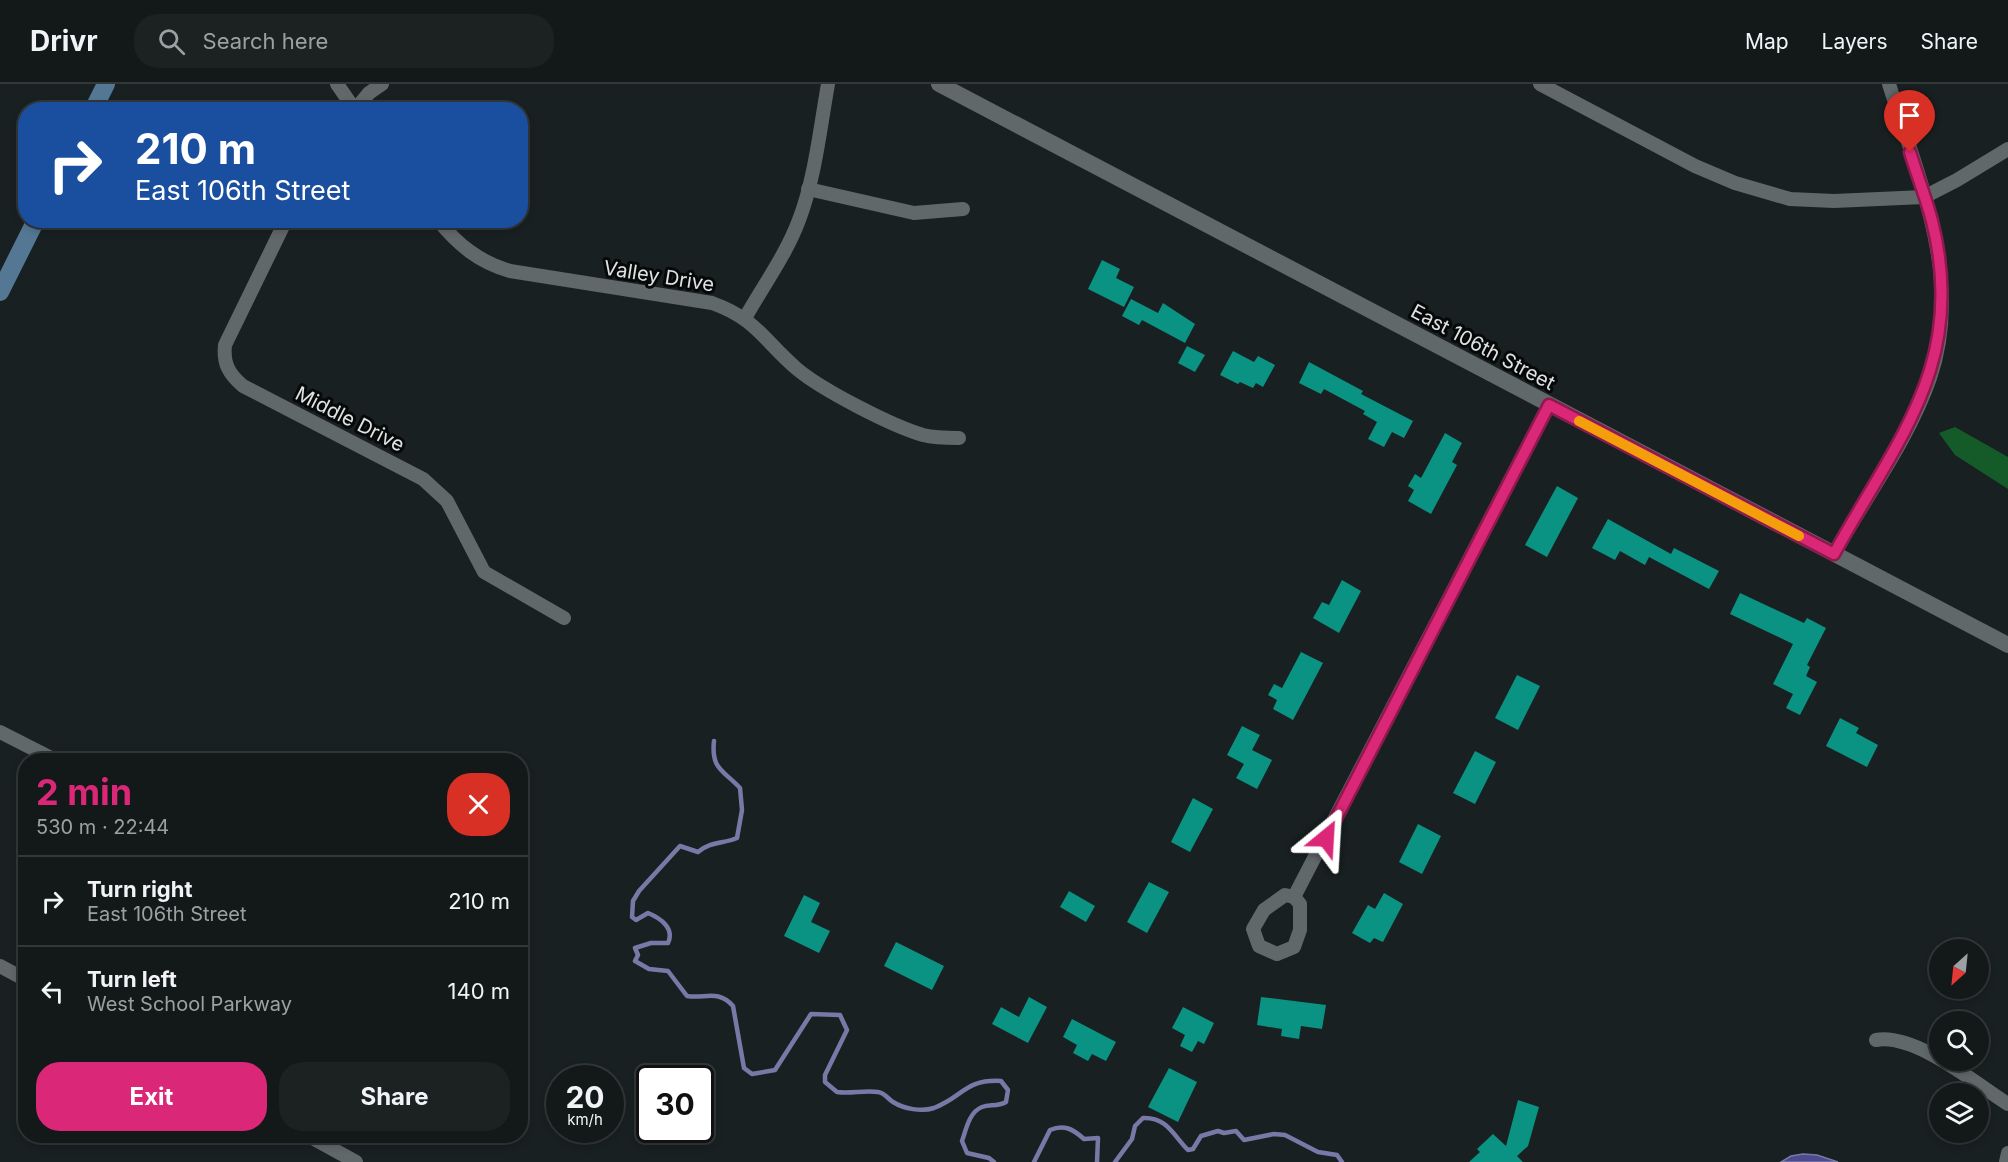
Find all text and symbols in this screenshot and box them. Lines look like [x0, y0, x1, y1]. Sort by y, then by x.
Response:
search box [134, 14, 554, 68]
text: Drivr [30, 24, 98, 58]
icon: search [155, 25, 188, 58]
text: Search here [203, 28, 328, 54]
text: Map [1745, 29, 1789, 54]
text: Layers [1822, 29, 1888, 54]
text: Share [1921, 29, 1978, 54]
pin [1884, 90, 1935, 152]
icon: arrive [1893, 99, 1926, 132]
text: 210 m [135, 123, 256, 174]
icon: right [36, 126, 114, 204]
text: East 106th Street [135, 174, 350, 207]
street label: Valley Drive [602, 255, 716, 297]
street label: East 106th Street [1407, 299, 1559, 395]
street label: Middle Drive [291, 381, 409, 457]
text: 2 min [36, 770, 132, 814]
button: close [447, 773, 510, 836]
position arrow [1294, 806, 1358, 870]
text: 530 m · 22:44 [36, 815, 169, 839]
text: Turn right [87, 876, 193, 902]
icon: right [36, 885, 69, 918]
text: 210 m [448, 888, 510, 914]
text: East 106th Street [87, 902, 247, 926]
north arrow [1929, 939, 1989, 999]
map controls [1929, 939, 1989, 1143]
text: Turn left [87, 966, 177, 992]
icon: left [36, 975, 69, 1008]
text: 140 m [448, 978, 510, 1004]
text: West School Parkway [87, 992, 292, 1016]
button: search [1929, 1011, 1989, 1071]
button: Exit [36, 1062, 267, 1131]
button: Share [279, 1062, 510, 1131]
speed limit sign: 30 [636, 1065, 714, 1143]
text: 20 [565, 1079, 605, 1115]
button: layers [1929, 1083, 1989, 1143]
text: km/h [567, 1110, 603, 1129]

